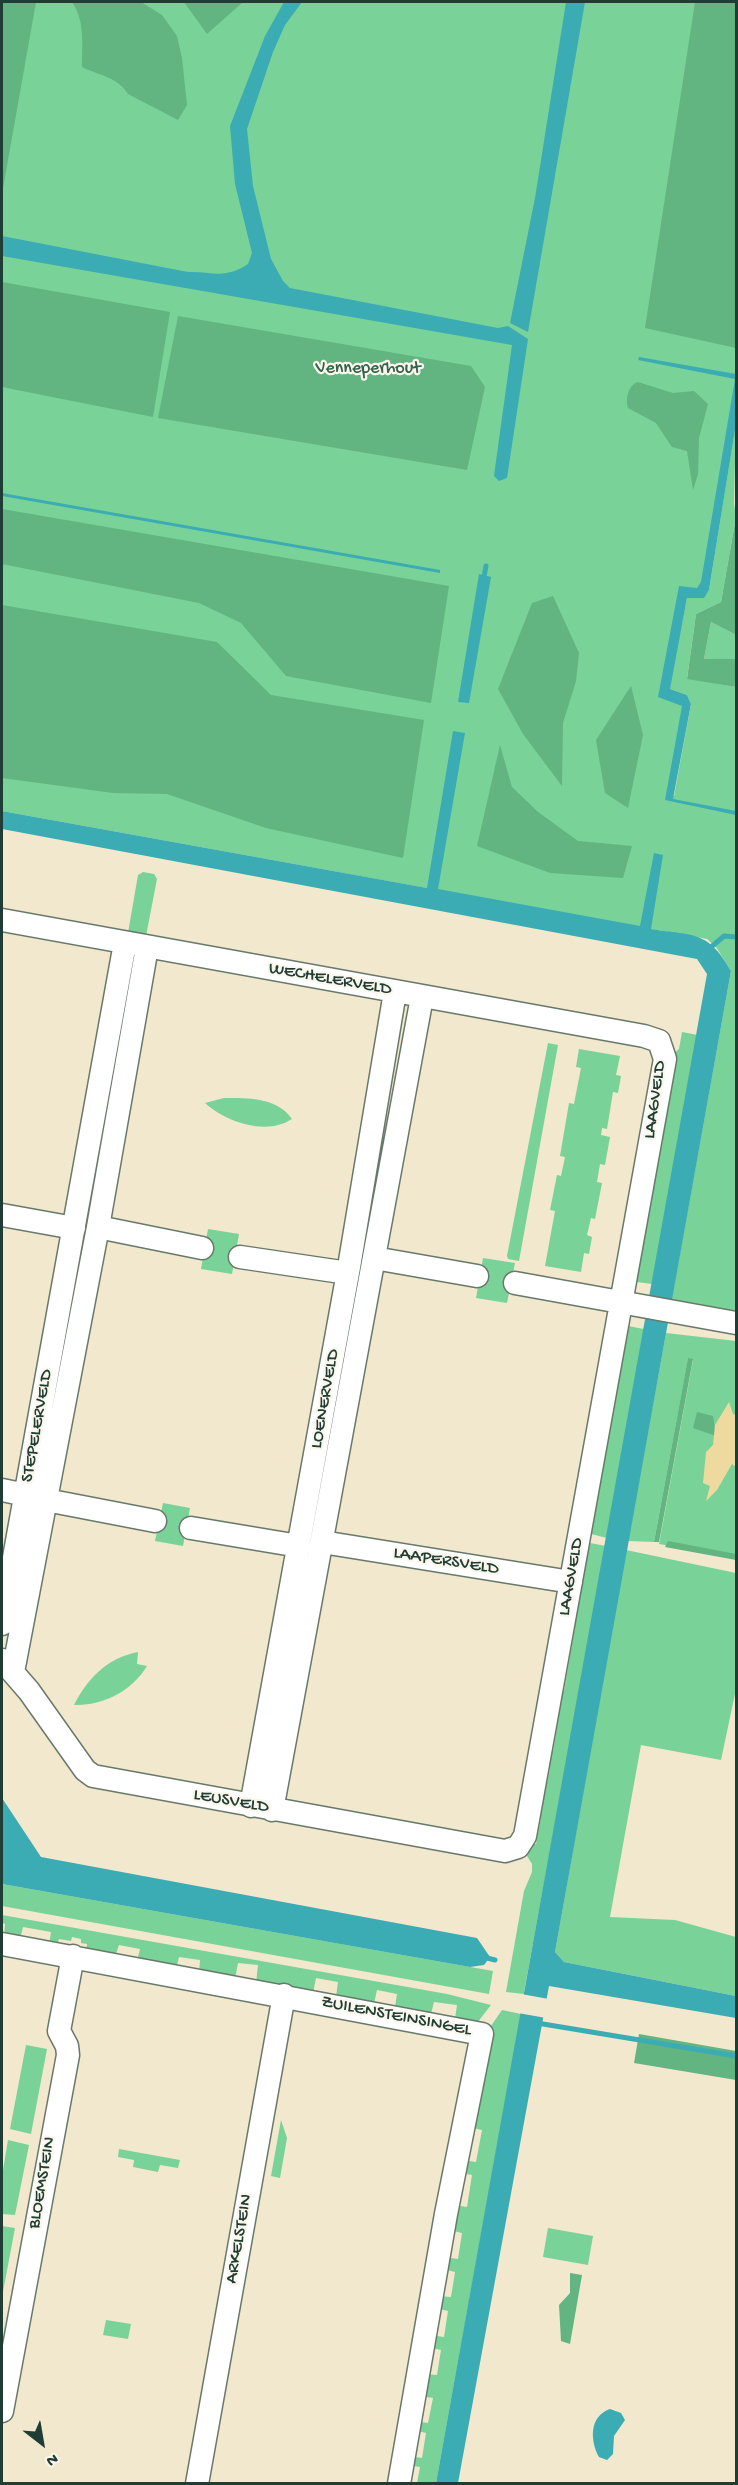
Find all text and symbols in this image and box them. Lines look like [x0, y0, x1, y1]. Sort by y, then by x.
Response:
park label: Venneperhout [315, 358, 421, 380]
street label: WECHELERVELD [267, 959, 393, 1001]
street label: LAAGVELD [640, 1060, 672, 1140]
street label: LOENERVELD [307, 1348, 345, 1450]
street label: STEPELERVELD [17, 1368, 59, 1484]
street label: LAAGVELD [555, 1536, 589, 1618]
street label: LAAPERSVELD [392, 1543, 500, 1581]
street label: LEUSVELD [192, 1785, 270, 1819]
street label: ZUILENSTEINSINGEL [319, 1992, 473, 2042]
street label: BLOEMSTEIN [24, 2135, 62, 2231]
street label: ARKELSTEIN [222, 2193, 258, 2285]
north arrow [12, 2413, 72, 2473]
text: N [42, 2448, 61, 2470]

